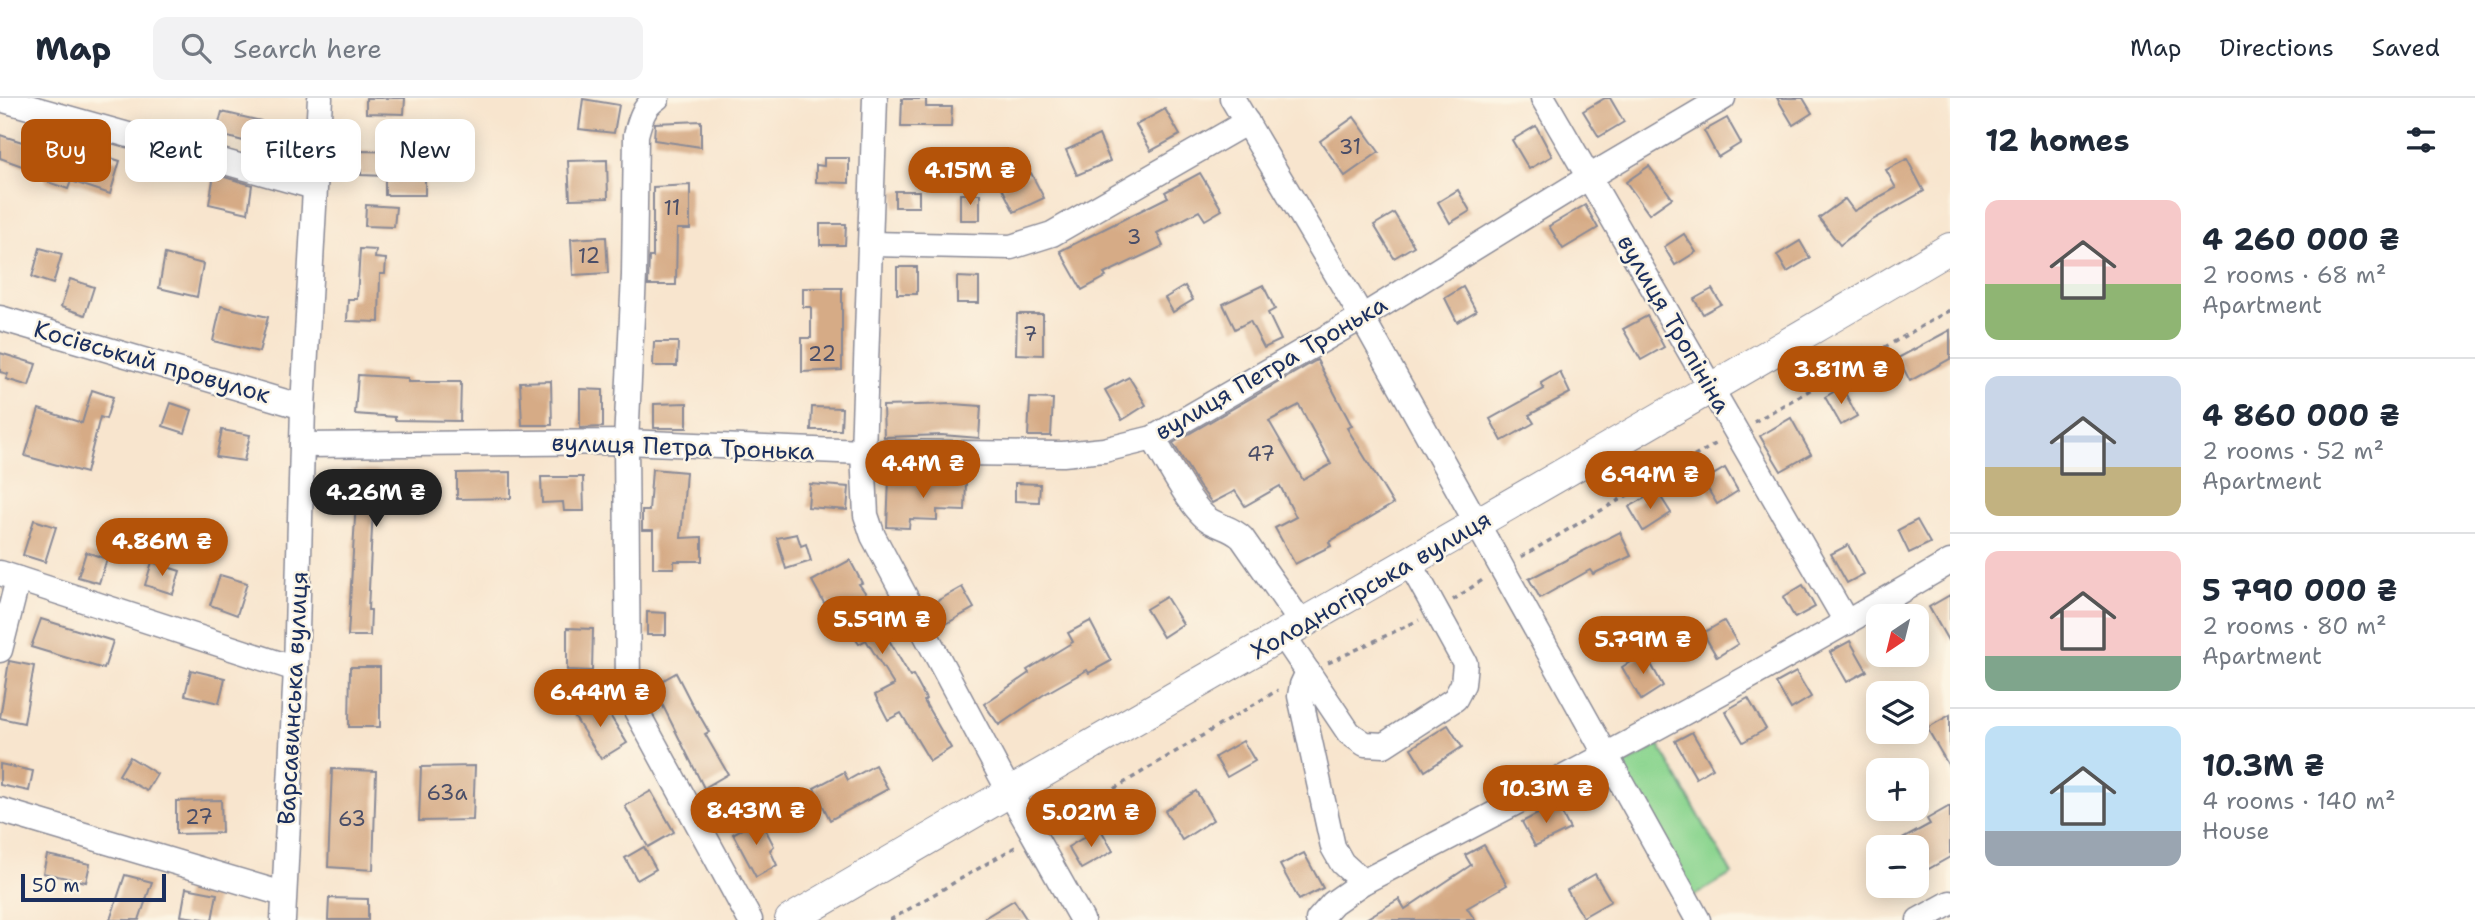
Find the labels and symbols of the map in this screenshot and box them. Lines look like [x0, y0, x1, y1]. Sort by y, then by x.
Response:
house number: 31 [1339, 133, 1361, 161]
pin: 4.15M ₴ [905, 148, 1035, 207]
house number: 11 [664, 194, 680, 222]
house number: 3 [1127, 223, 1141, 251]
street label: вулиця Тропініна [1610, 229, 1738, 419]
house number: 12 [578, 242, 600, 270]
street label: вулиця Петра Тронька [1149, 288, 1393, 448]
street label: Косівський провулок [30, 313, 274, 411]
house number: 7 [1023, 320, 1037, 348]
house number: 22 [808, 340, 836, 368]
pin: 3.81M ₴ [1776, 346, 1906, 406]
street label: вулиця Петра Тронька [551, 426, 815, 468]
pin: 4.4M ₴ [866, 440, 980, 500]
house number: 47 [1247, 440, 1275, 468]
pin: 6.94M ₴ [1585, 452, 1715, 511]
pin: 4.26M ₴ [311, 470, 441, 529]
street label: Холодногірська вулиця [1245, 503, 1497, 667]
pin: 4.86M ₴ [97, 518, 227, 578]
street label: Варсавинська вулиця [270, 570, 316, 826]
pin: 5.59M ₴ [817, 596, 947, 656]
north arrow [1866, 604, 1928, 667]
pin: 5.79M ₴ [1578, 616, 1708, 676]
pin: 6.44M ₴ [535, 670, 665, 729]
pin: 10.3M ₴ [1481, 766, 1611, 825]
house number: 63а [426, 779, 468, 807]
pin: 8.43M ₴ [691, 788, 821, 847]
pin: 5.02M ₴ [1026, 790, 1156, 849]
house number: 27 [185, 803, 213, 831]
house number: 63 [338, 805, 366, 833]
scale bar [21, 871, 166, 903]

